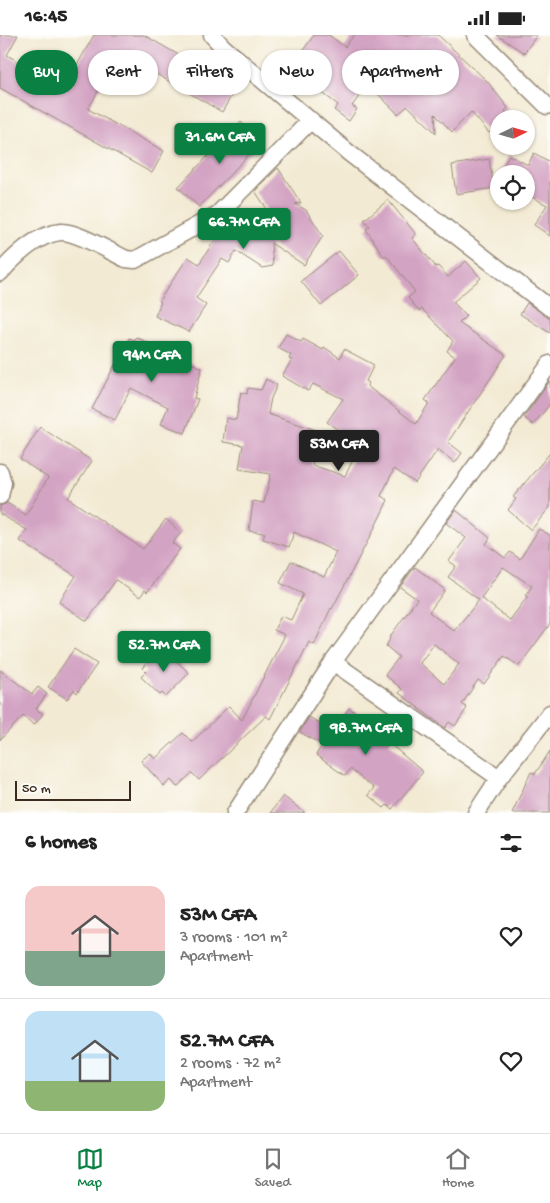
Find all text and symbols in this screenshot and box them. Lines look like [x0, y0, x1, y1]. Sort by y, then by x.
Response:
text: 16:45 [25, 6, 67, 29]
chip: Buy [15, 50, 78, 95]
chip: Rent [88, 50, 158, 95]
chip: Filters [168, 50, 251, 95]
chip: New [261, 50, 332, 95]
chip: Apartment [342, 50, 459, 95]
north arrow [490, 110, 535, 155]
map controls [490, 110, 535, 210]
pin: 31.6M CFA [163, 123, 277, 165]
text: 31.6M CFA [185, 129, 255, 148]
button: locate [490, 165, 535, 210]
pin: 66.7M CFA [187, 207, 301, 250]
text: 66.7M CFA [209, 214, 279, 233]
pin: 94M CFA [106, 341, 198, 383]
text: 94M CFA [124, 347, 180, 366]
pin: 53M CFA [293, 429, 385, 472]
text: 53M CFA [310, 436, 368, 455]
pin: 52.7M CFA [107, 631, 221, 673]
text: 52.7M CFA [129, 637, 199, 656]
pin: 98.7M CFA [309, 713, 423, 756]
text: 98.7M CFA [330, 720, 402, 739]
scale bar [15, 778, 131, 801]
text: 50 m [22, 781, 51, 798]
icon: filters [497, 829, 525, 857]
text: 6 homes [25, 831, 96, 856]
text: 53M CFA [180, 904, 256, 929]
icon: home [65, 906, 125, 966]
icon: heart [497, 922, 525, 950]
text: 3 rooms · 101 m² [180, 929, 288, 948]
text: Apartment [180, 948, 252, 967]
text: 52.7M CFA [180, 1030, 273, 1055]
icon: home [65, 1031, 125, 1091]
icon: heart [497, 1047, 525, 1075]
text: 2 rooms · 72 m² [180, 1055, 281, 1074]
text: Apartment [180, 1074, 252, 1093]
tab: Map [76, 1145, 104, 1192]
tab: Saved [255, 1145, 291, 1192]
tab: Home [442, 1145, 474, 1192]

